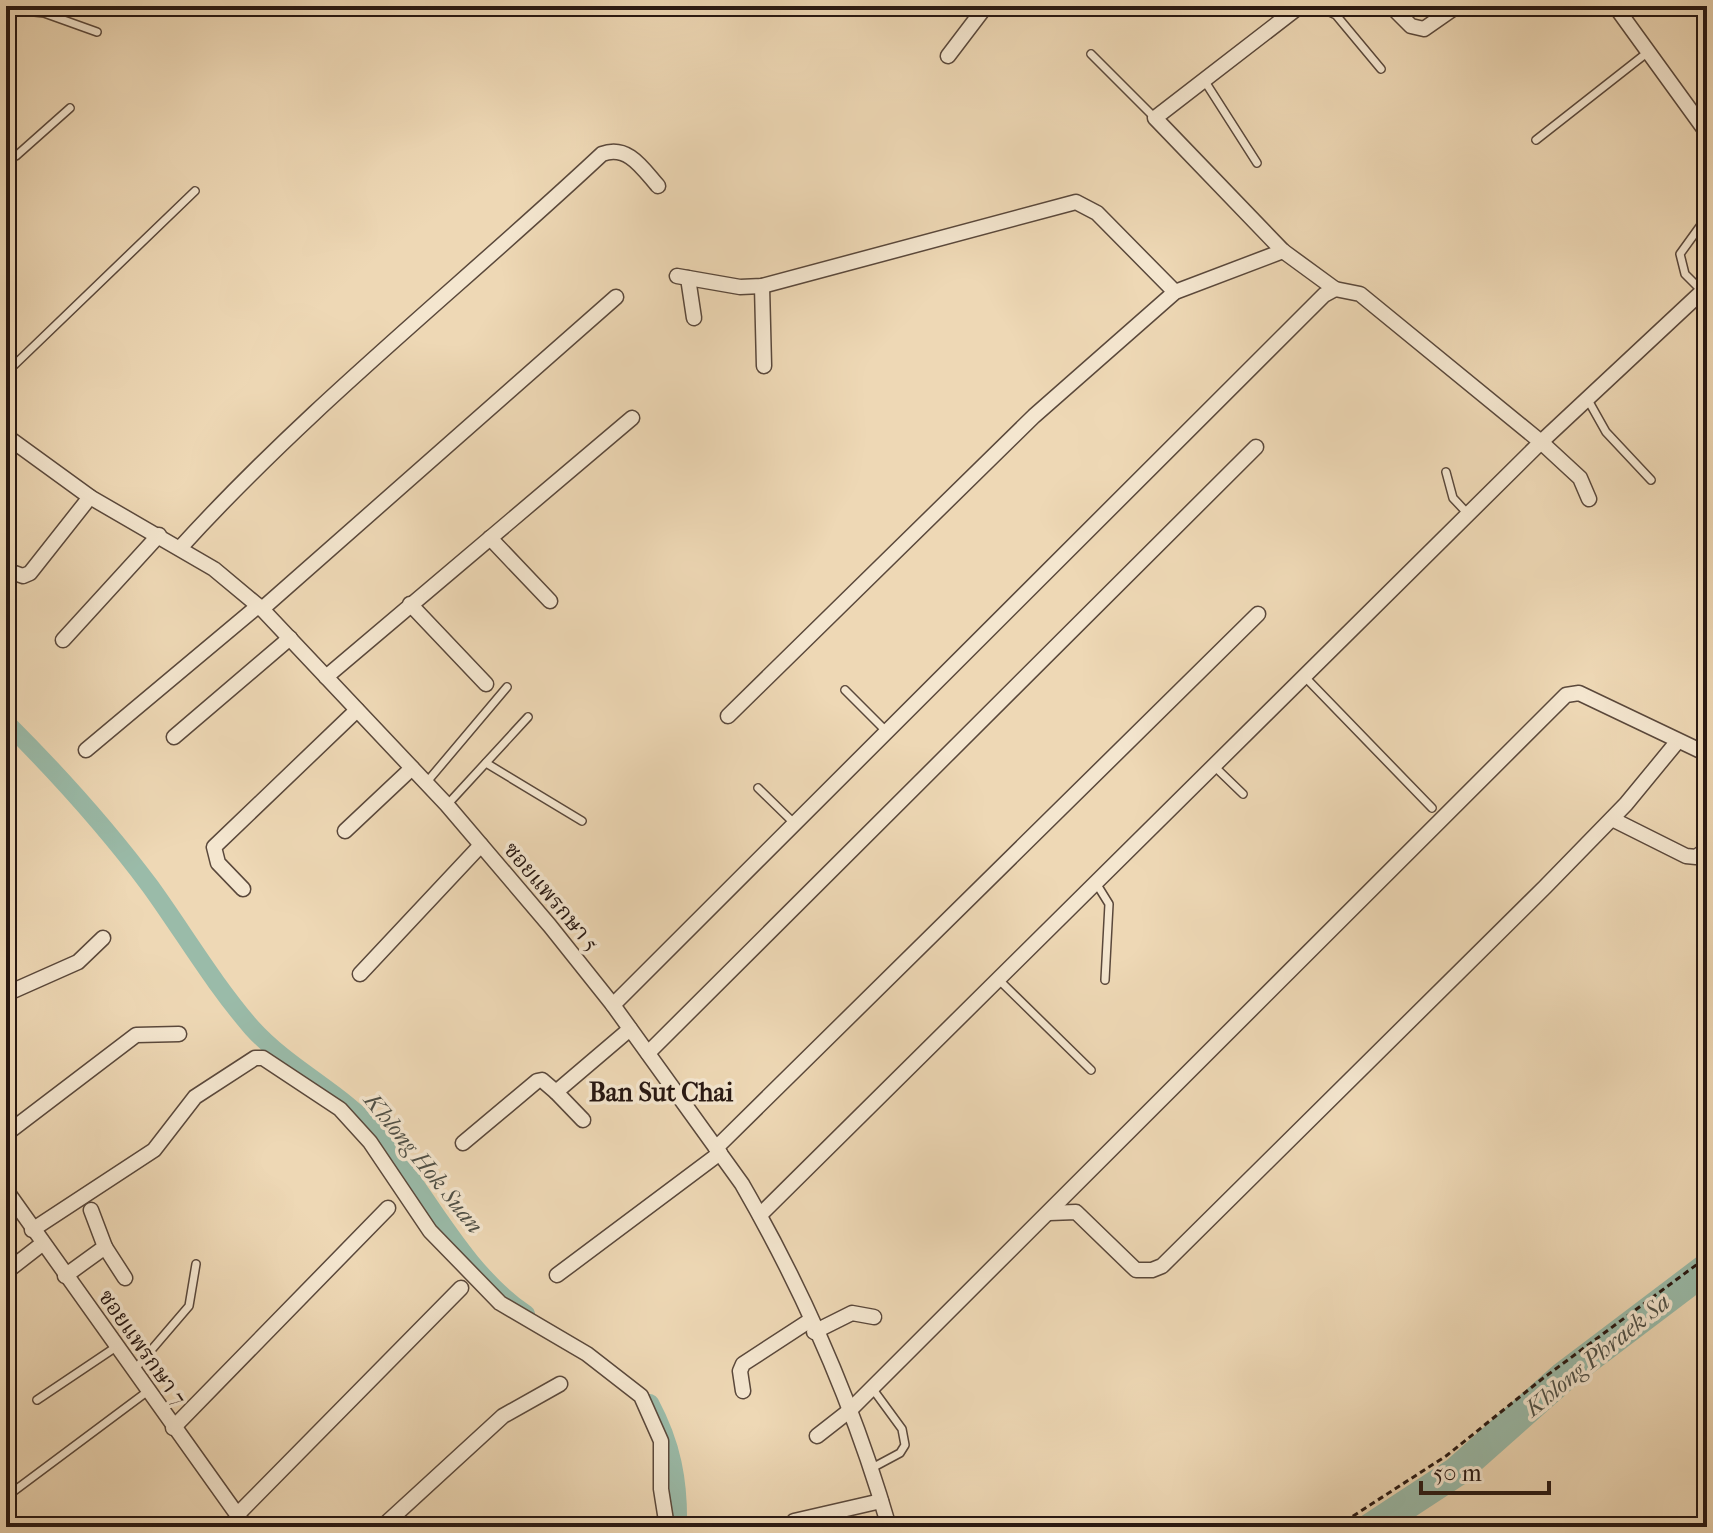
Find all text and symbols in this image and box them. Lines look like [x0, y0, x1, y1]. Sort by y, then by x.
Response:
street label: ซอยแพรกษา 5 [498, 837, 604, 956]
district label: Ban Sut Chai [589, 1077, 733, 1108]
water label: Khlong Hok Suan [357, 1085, 489, 1239]
street label: ซอยแพรกษา 7 [93, 1285, 192, 1410]
water label: Khlong Phraek Sa [1517, 1288, 1675, 1423]
scale bar [1421, 1445, 1549, 1495]
text: 50 m [1433, 1459, 1482, 1487]

